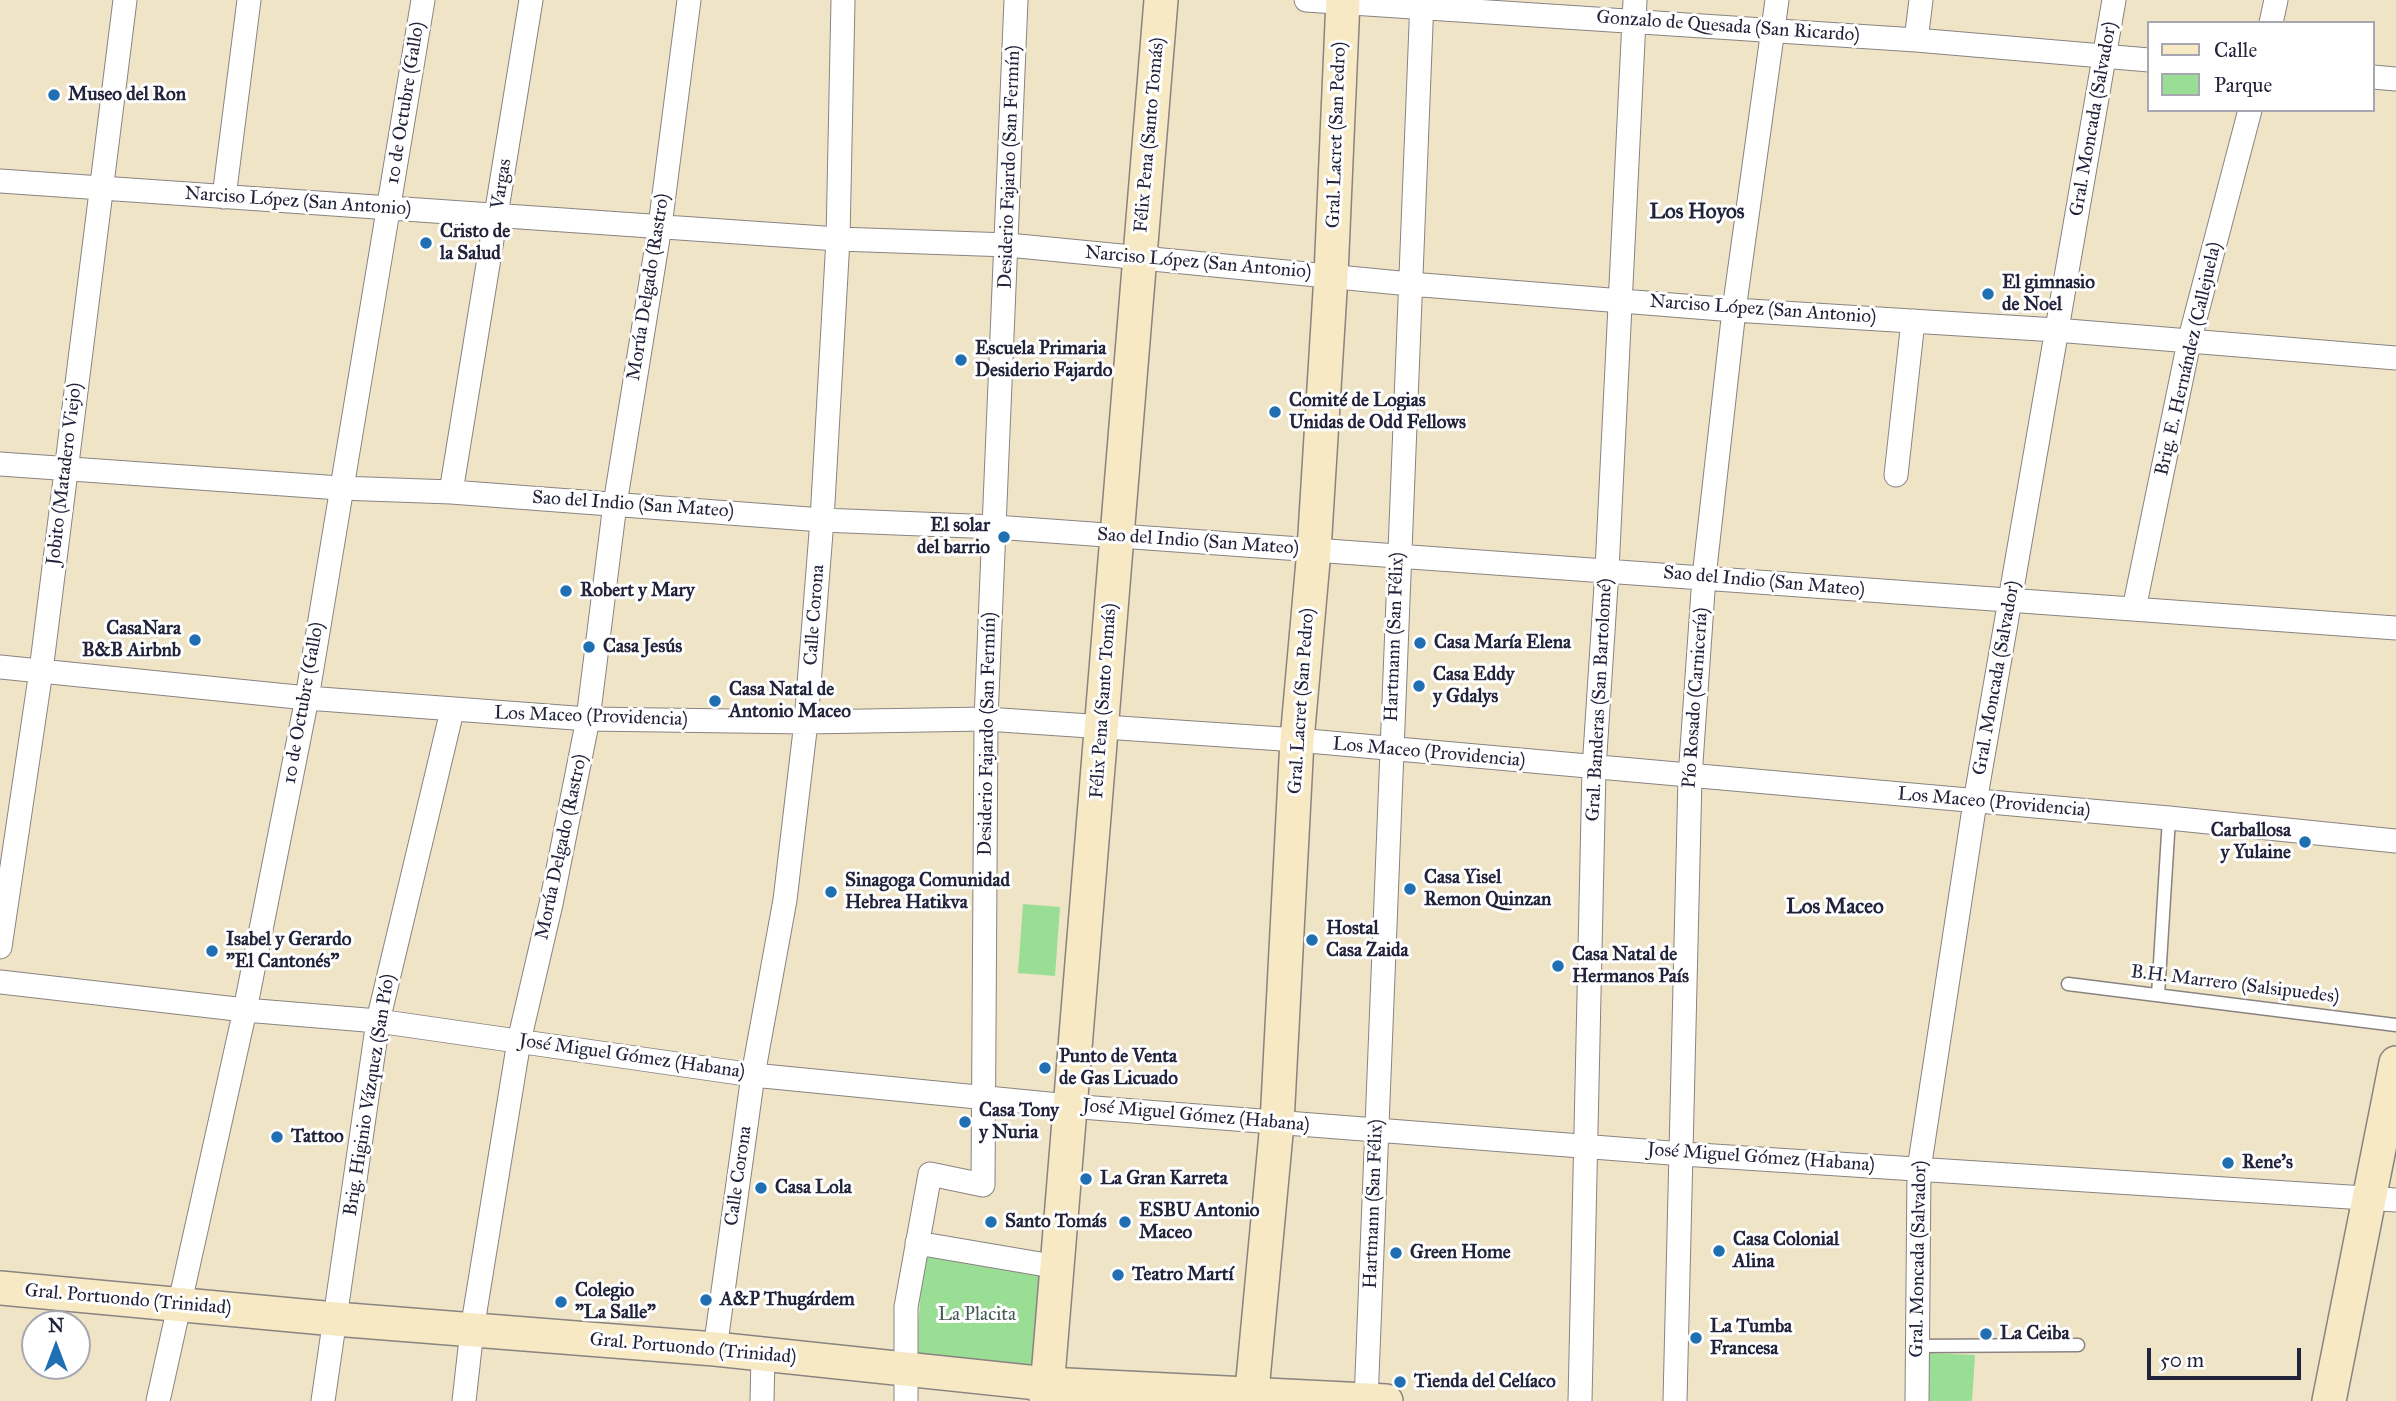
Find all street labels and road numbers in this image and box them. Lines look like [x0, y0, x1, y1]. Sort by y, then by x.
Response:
street label: Gonzalo de Quesada (San Ricardo) [1596, 6, 1860, 48]
street label: 10 de Octubre (Gallo) [382, 20, 430, 186]
street label: Gral. Moncada (Salvador) [2066, 20, 2122, 218]
street label: Félix Pena (Santo Tomás) [1130, 36, 1170, 234]
street label: Gral. Lacret (San Pedro) [1322, 41, 1352, 229]
street label: Desiderio Fajardo (San Fermín) [994, 45, 1026, 289]
street label: Vargas [487, 157, 517, 211]
street label: Narciso López (San Antonio) [184, 183, 412, 221]
street label: Morúa Delgado (Rastro) [623, 192, 675, 382]
street label: Brig. E. Hernández (Callejuela) [2151, 240, 2227, 478]
street label: Narciso López (San Antonio) [1084, 242, 1312, 284]
street label: Narciso López (San Antonio) [1649, 291, 1877, 329]
street label: Jobito (Matadero Viejo) [42, 381, 88, 567]
street label: Sao del Indio (San Mateo) [531, 487, 735, 523]
street label: Sao del Indio (San Mateo) [1096, 524, 1300, 560]
street label: Hartmann (San Félix) [1381, 552, 1409, 722]
street label: Sao del Indio (San Mateo) [1662, 562, 1866, 602]
street label: Calle Corona [800, 564, 830, 666]
street label: Gral. Banderas (San Bartolomé) [1582, 578, 1618, 822]
street label: Gral. Moncada (Salvador) [1969, 579, 2025, 777]
street label: Félix Pena (Santo Tomás) [1086, 603, 1122, 799]
street label: Gral. Lacret (San Pedro) [1284, 607, 1320, 795]
street label: Pío Rosado (Carnicería) [1678, 607, 1714, 789]
street label: Desiderio Fajardo (San Fermín) [974, 612, 1002, 856]
street label: 10 de Octubre (Gallo) [279, 620, 329, 786]
street label: Los Maceo (Providencia) [494, 702, 688, 732]
street label: Los Maceo (Providencia) [1332, 733, 1526, 773]
street label: Morúa Delgado (Rastro) [531, 752, 593, 942]
street label: Los Maceo (Providencia) [1897, 783, 2091, 823]
street label: B.H. Marrero (Salsipuedes) [2129, 961, 2341, 1009]
street label: Brig. Higinio Vázquez (San Pío) [340, 972, 400, 1218]
street label: José Miguel Gómez (Habana) [518, 1030, 746, 1084]
street label: José Miguel Gómez (Habana) [1081, 1095, 1311, 1137]
street label: Hartmann (San Félix) [1360, 1119, 1388, 1289]
street label: Calle Corona [721, 1124, 757, 1228]
street label: José Miguel Gómez (Habana) [1647, 1139, 1875, 1177]
street label: Gral. Moncada (Salvador) [1906, 1160, 1932, 1358]
street label: Gral. Portuondo (Trinidad) [24, 1280, 232, 1320]
street label: Gral. Portuondo (Trinidad) [589, 1329, 797, 1369]

